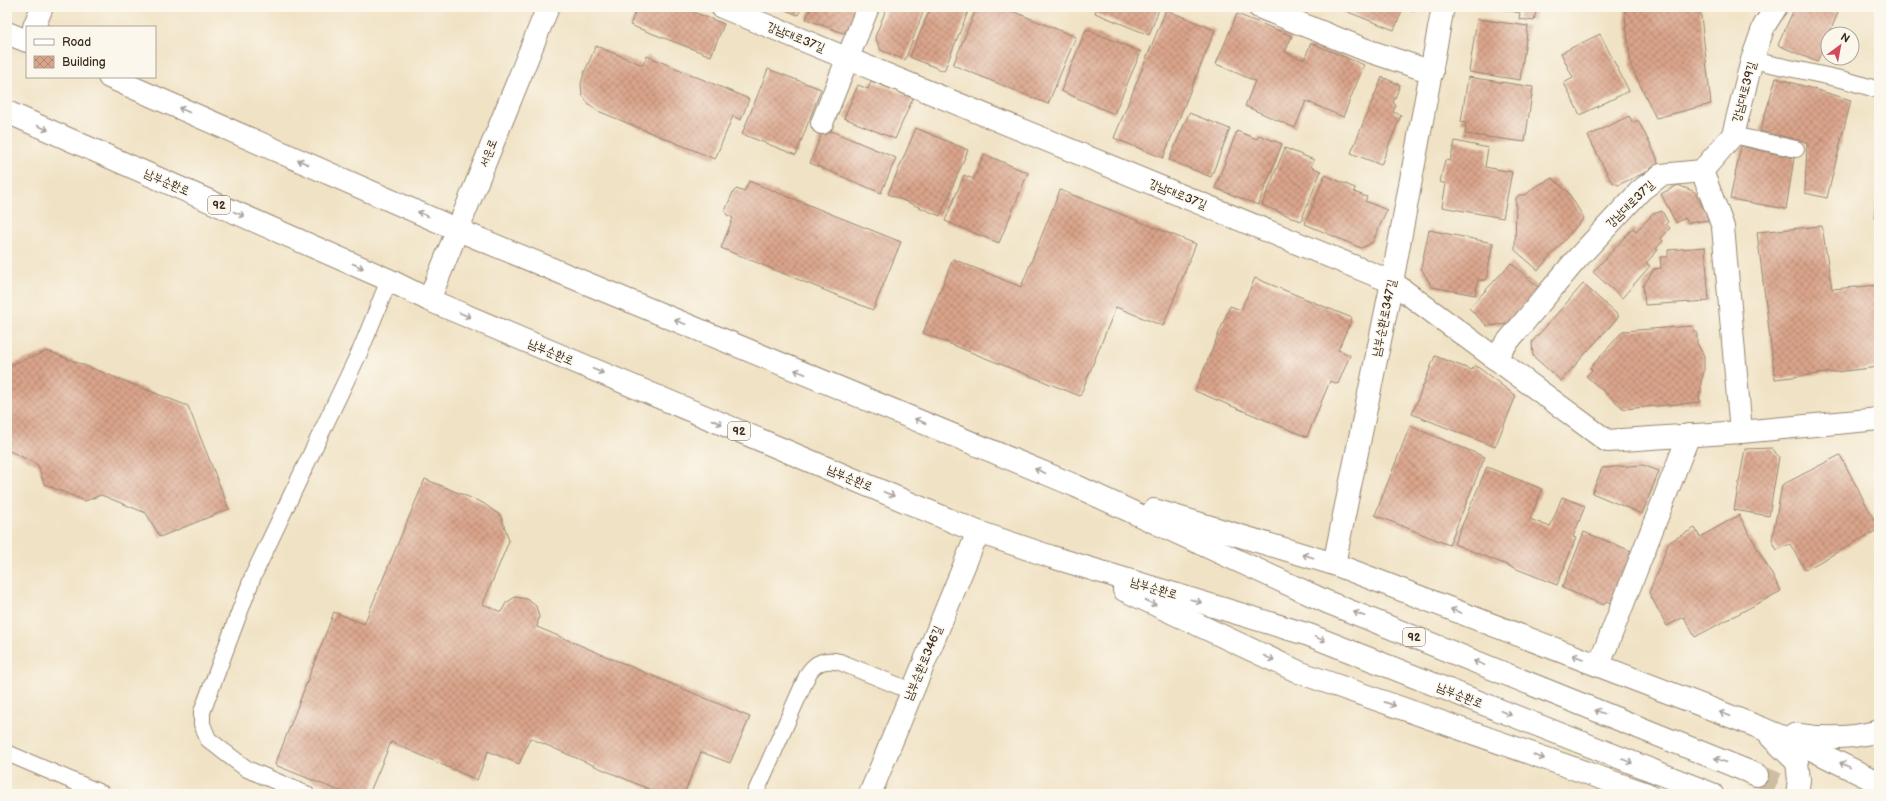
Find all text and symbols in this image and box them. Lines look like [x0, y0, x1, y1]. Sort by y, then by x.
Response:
street label: 강남대로37길 [764, 19, 827, 56]
legend [26, 26, 156, 78]
north arrow [1820, 26, 1860, 66]
text: N [1838, 30, 1852, 46]
text: Road [62, 35, 91, 50]
text: Building [62, 55, 106, 70]
street label: 강남대로39길 [1729, 60, 1760, 124]
one-way arrow [179, 106, 191, 113]
one-way arrow [36, 125, 48, 132]
street label: 서운로 [476, 137, 501, 169]
one-way arrow [298, 158, 310, 165]
street label: 남부순환로 [142, 166, 192, 199]
street label: 강남대로37길 [1146, 176, 1209, 213]
street label: 강남대로37길 [1603, 177, 1658, 231]
road number: 92 [208, 196, 230, 214]
one-way arrow [417, 210, 429, 217]
one-way arrow [232, 211, 244, 218]
one-way arrow [351, 263, 363, 270]
street label: 남부순환로347길 [1369, 278, 1400, 358]
one-way arrow [458, 312, 470, 319]
one-way arrow [675, 318, 687, 325]
street label: 남부순환로 [526, 336, 576, 369]
one-way arrow [795, 367, 807, 375]
one-way arrow [591, 368, 603, 375]
one-way arrow [915, 417, 927, 425]
one-way arrow [711, 418, 723, 426]
road number: 92 [728, 422, 750, 440]
street label: 남부순환로 [825, 462, 875, 495]
one-way arrow [1035, 467, 1047, 475]
one-way arrow [882, 491, 894, 498]
one-way arrow [1302, 552, 1315, 559]
street label: 남부순환로 [1129, 574, 1179, 603]
one-way arrow [1190, 598, 1203, 605]
one-way arrow [1144, 600, 1156, 607]
one-way arrow [1451, 606, 1463, 614]
one-way arrow [1353, 610, 1365, 618]
street label: 남부순환로346길 [901, 623, 946, 703]
road number: 92 [1403, 628, 1425, 646]
one-way arrow [1314, 636, 1326, 644]
one-way arrow [1572, 653, 1584, 661]
one-way arrow [1262, 655, 1274, 662]
one-way arrow [1474, 659, 1486, 667]
street label: 남부순환로 [1435, 679, 1485, 711]
one-way arrow [1383, 701, 1395, 709]
one-way arrow [1594, 708, 1606, 715]
one-way arrow [1720, 709, 1732, 717]
one-way arrow [1500, 710, 1512, 717]
one-way arrow [1532, 754, 1545, 761]
one-way arrow [1715, 756, 1727, 764]
one-way arrow [1621, 757, 1633, 765]
one-way arrow [1839, 761, 1851, 768]

